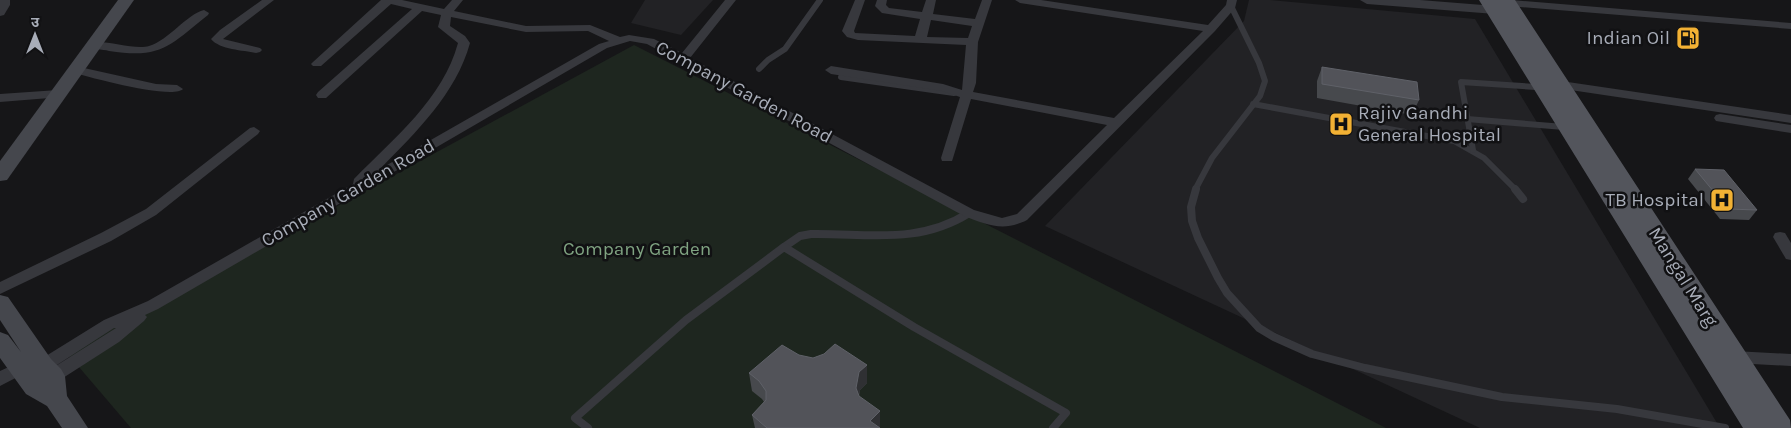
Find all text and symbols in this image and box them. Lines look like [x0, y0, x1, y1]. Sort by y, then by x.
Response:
north arrow [10, 10, 60, 60]
text: उ [31, 14, 40, 31]
fuel station icon: Indian Oil [1675, 25, 1701, 51]
place label: Indian Oil [1587, 27, 1670, 49]
street label: Company Garden Road [652, 36, 836, 148]
place label: Rajiv Gandhi General Hospital [1358, 102, 1501, 146]
hospital icon: Rajiv Gandhi General Hospital [1328, 111, 1354, 137]
street label: Company Garden Road [257, 134, 439, 252]
hospital icon: TB Hospital [1709, 187, 1735, 213]
place label: TB Hospital [1605, 189, 1704, 211]
street label: Mangal Marg [1644, 223, 1722, 331]
park label: Company Garden [563, 238, 711, 260]

